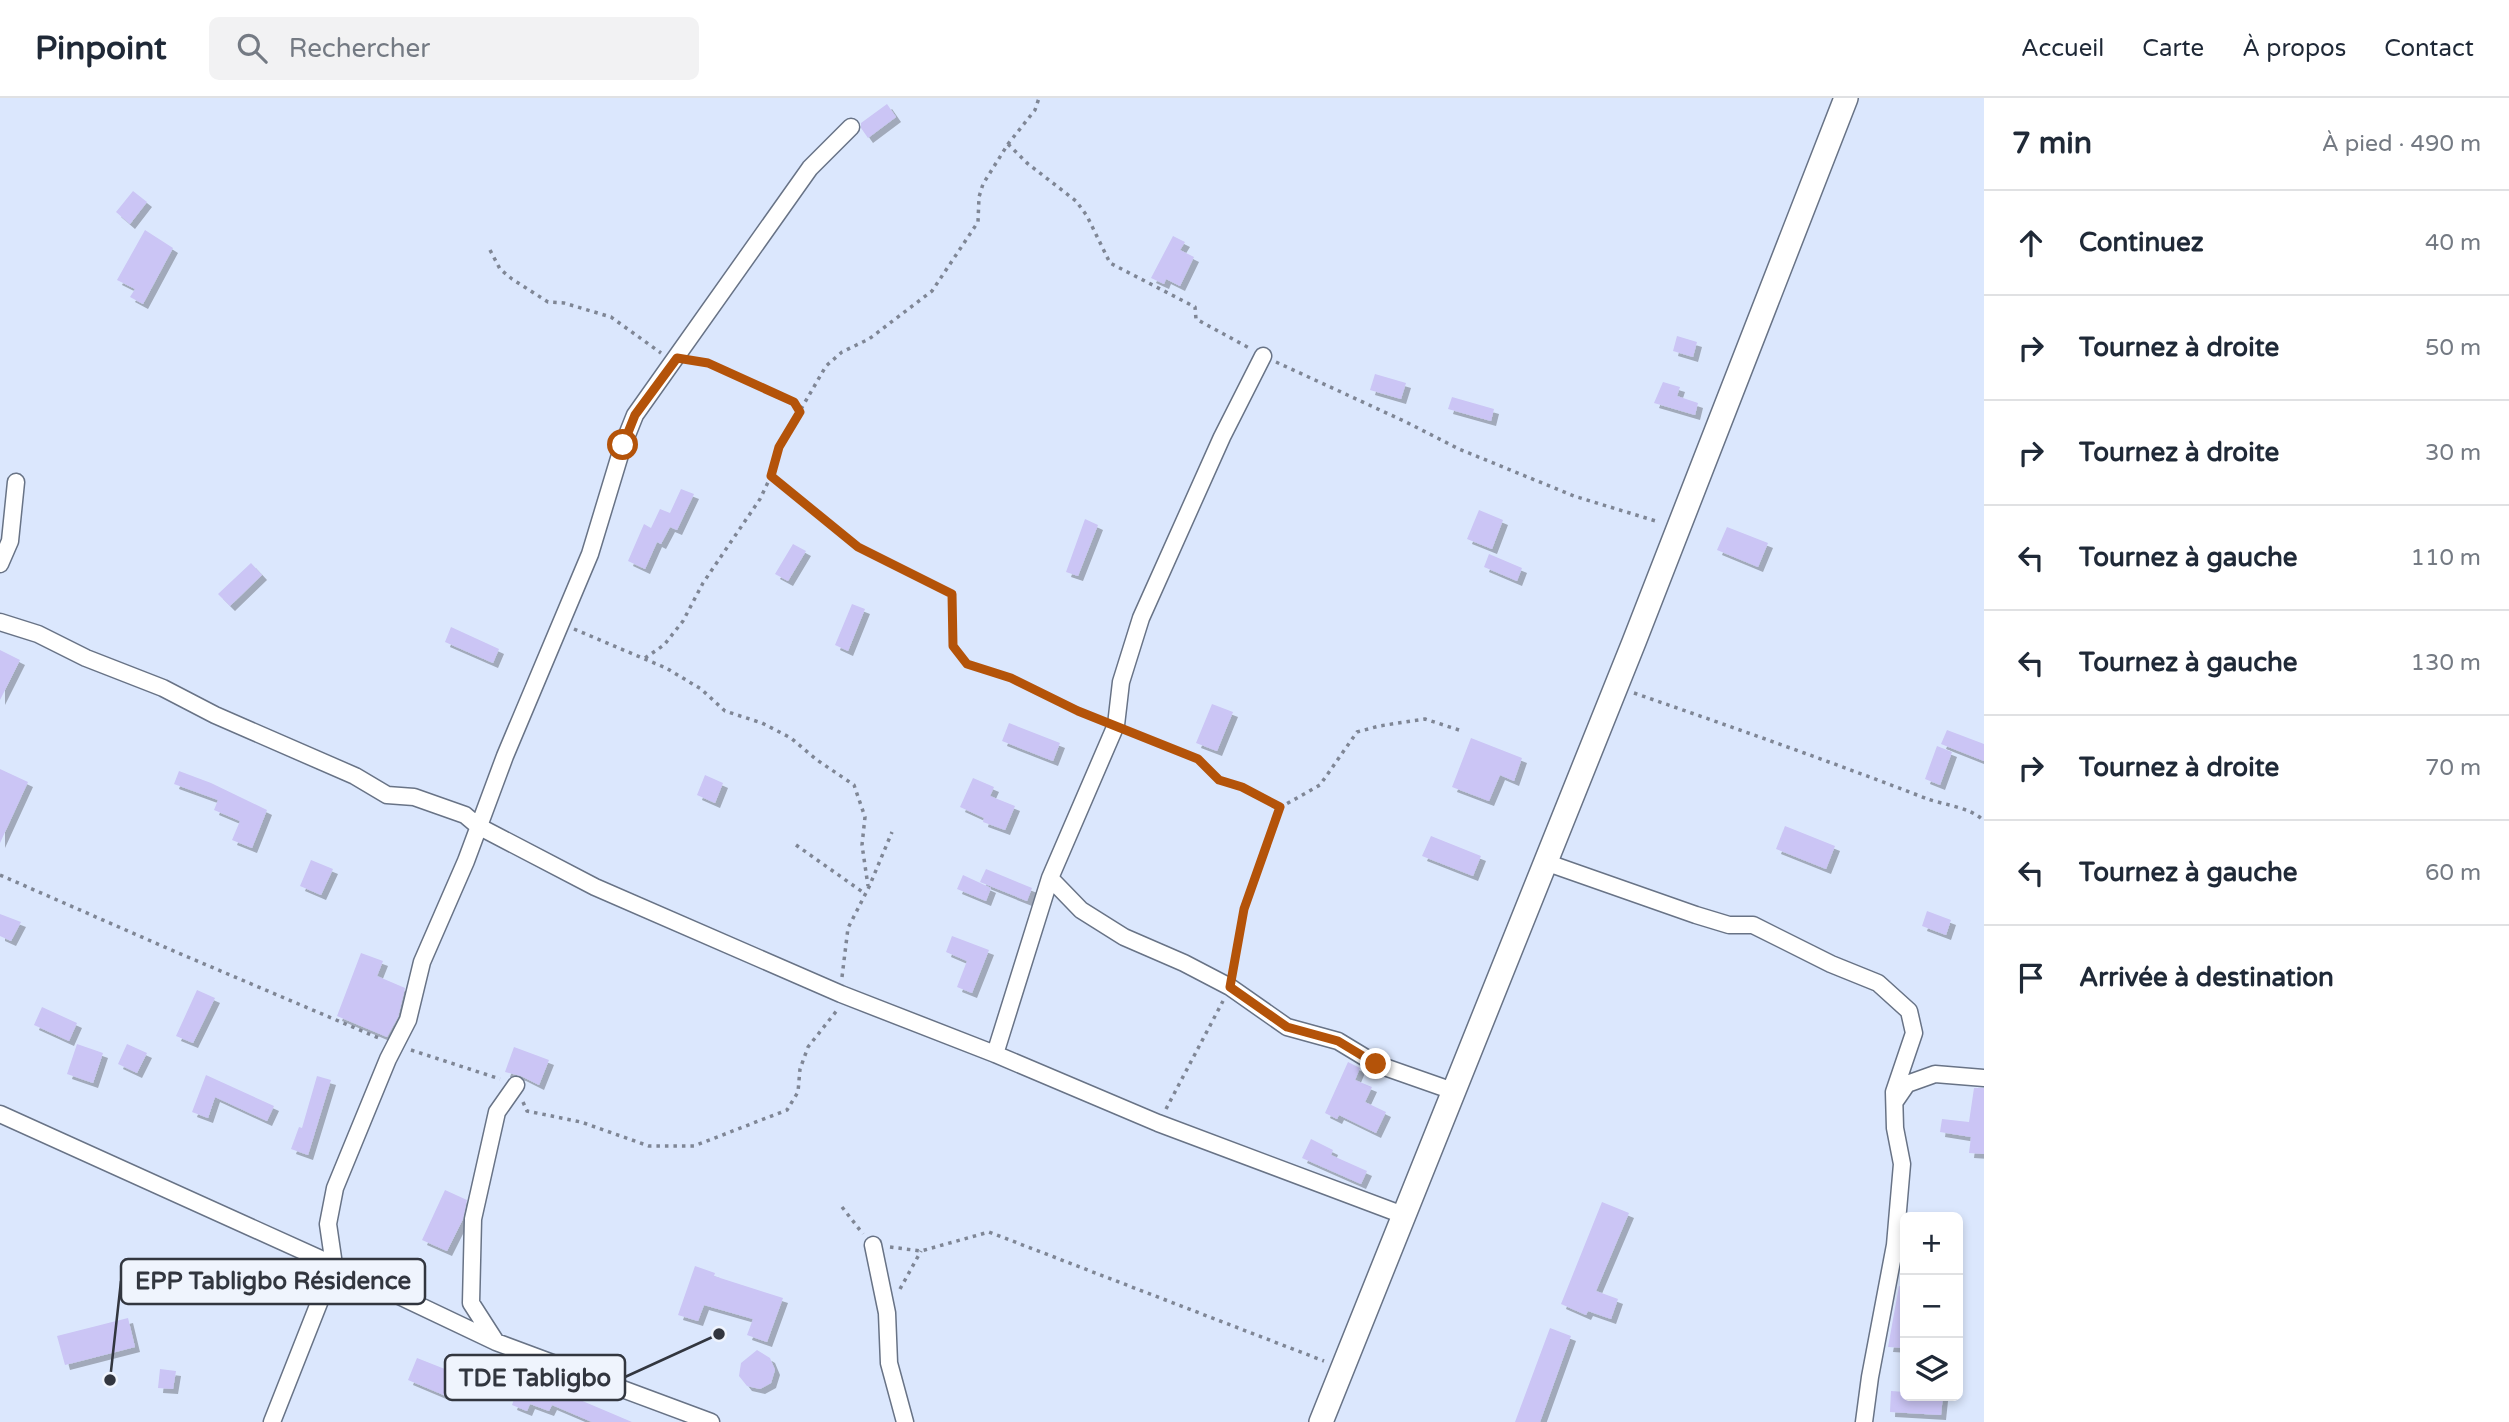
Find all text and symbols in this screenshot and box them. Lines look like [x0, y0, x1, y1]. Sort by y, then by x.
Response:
search box [209, 17, 699, 80]
text: Pinpoint [35, 29, 167, 68]
icon: search [233, 29, 271, 67]
text: Rechercher [289, 33, 430, 64]
text: Accueil [2021, 34, 2104, 63]
text: Carte [2142, 34, 2204, 63]
text: À propos [2242, 34, 2346, 63]
text: Contact [2384, 34, 2474, 63]
text: 7 min [2012, 125, 2092, 162]
text: À pied · 490 m [2322, 130, 2481, 158]
icon: ahead [2012, 224, 2050, 262]
text: Continuez [2079, 227, 2204, 258]
text: 40 m [2425, 229, 2481, 257]
icon: right [2012, 329, 2050, 367]
text: Tournez à droite [2079, 332, 2279, 363]
text: 50 m [2425, 334, 2481, 362]
route start [607, 429, 638, 460]
icon: right [2012, 434, 2050, 472]
text: Tournez à droite [2079, 437, 2279, 468]
text: 30 m [2425, 439, 2481, 467]
icon: left [2012, 539, 2050, 577]
text: Tournez à gauche [2079, 542, 2298, 573]
text: 110 m [2411, 544, 2481, 572]
icon: left [2012, 644, 2050, 682]
text: Tournez à gauche [2079, 647, 2298, 678]
text: 130 m [2411, 649, 2481, 677]
icon: right [2012, 749, 2050, 787]
text: Tournez à droite [2079, 752, 2279, 783]
text: 70 m [2425, 754, 2481, 782]
icon: left [2012, 854, 2050, 892]
text: Tournez à gauche [2079, 857, 2298, 888]
text: 60 m [2425, 859, 2481, 887]
icon: arrive [2012, 959, 2050, 997]
text: Arrivée à destination [2079, 962, 2334, 993]
route end [1360, 1048, 1391, 1079]
map controls [1900, 1212, 1963, 1401]
button: + [1900, 1212, 1963, 1275]
callout: EPP Tabligbo Résidence [121, 1259, 425, 1304]
text: EPP Tabligbo Résidence [135, 1267, 411, 1296]
button: − [1900, 1275, 1963, 1338]
button: layers [1900, 1338, 1963, 1401]
callout: TDE Tabligbo [445, 1355, 625, 1400]
text: TDE Tabligbo [458, 1364, 611, 1393]

